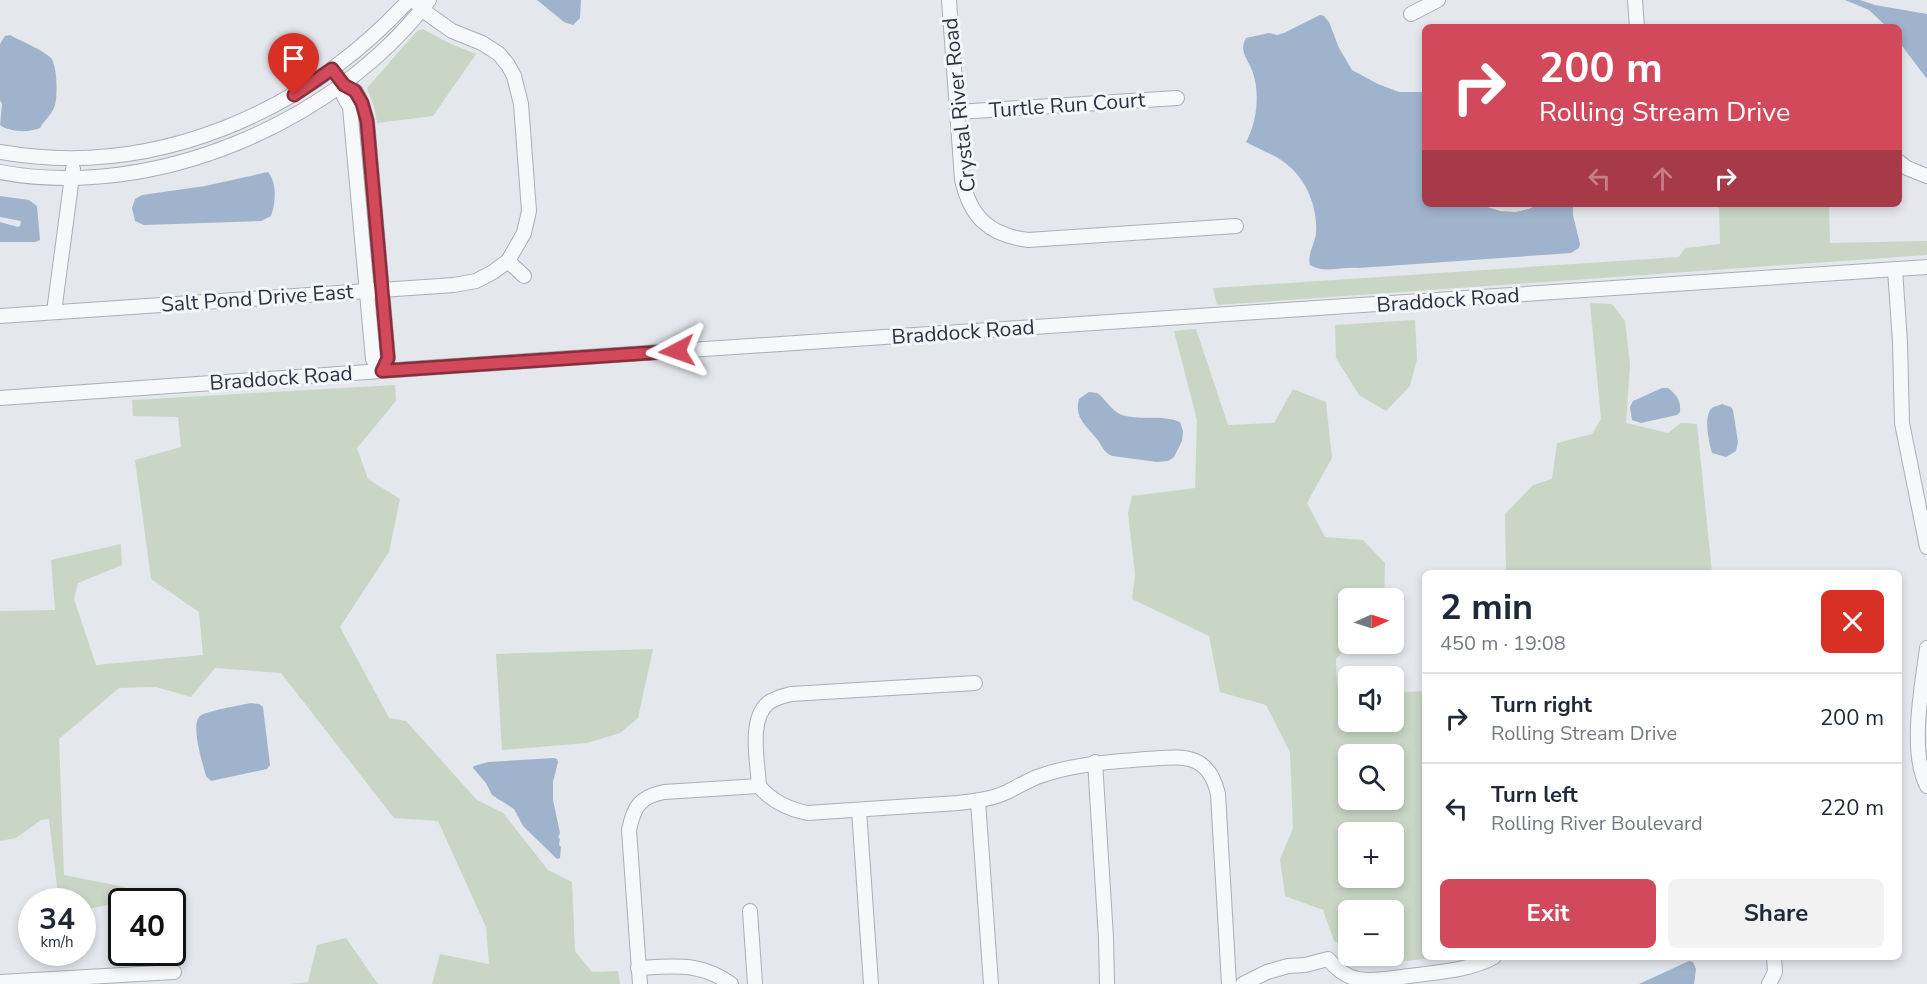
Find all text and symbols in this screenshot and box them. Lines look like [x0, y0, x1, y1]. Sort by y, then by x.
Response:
street label: Crystal River Road [936, 16, 982, 194]
pin [268, 33, 319, 95]
text: 200 m [1539, 40, 1663, 97]
icon: arrive [277, 42, 310, 75]
icon: right [1440, 48, 1518, 126]
street label: Turtle Run Court [988, 86, 1147, 124]
text: Rolling Stream Drive [1539, 94, 1790, 131]
icon: left [1583, 162, 1616, 195]
icon: ahead [1646, 162, 1679, 195]
icon: right [1709, 162, 1742, 195]
street label: Salt Pond Drive East [160, 277, 355, 319]
street label: Braddock Road [1376, 281, 1520, 319]
street label: Braddock Road [891, 313, 1035, 351]
position arrow [645, 319, 709, 383]
street label: Braddock Road [209, 359, 353, 397]
text: 2 min [1440, 583, 1533, 632]
north arrow [1338, 588, 1404, 654]
map controls [1338, 588, 1404, 966]
button: close [1821, 590, 1884, 653]
text: 450 m · 19:08 [1440, 630, 1566, 657]
button: sound [1338, 666, 1404, 732]
text: Turn right [1491, 690, 1592, 720]
icon: right [1440, 702, 1473, 735]
text: 200 m [1820, 703, 1884, 733]
text: Rolling Stream Drive [1491, 720, 1677, 747]
button: search [1338, 744, 1404, 810]
text: Turn left [1491, 780, 1578, 810]
icon: left [1440, 792, 1473, 825]
text: 220 m [1820, 793, 1884, 823]
text: Rolling River Boulevard [1491, 810, 1703, 837]
button: + [1338, 822, 1404, 888]
button: Exit [1440, 879, 1656, 948]
button: Share [1668, 879, 1884, 948]
speed limit sign: 40 [108, 888, 186, 966]
text: 34 [39, 899, 75, 940]
button: − [1338, 900, 1404, 966]
text: km/h [40, 932, 74, 952]

